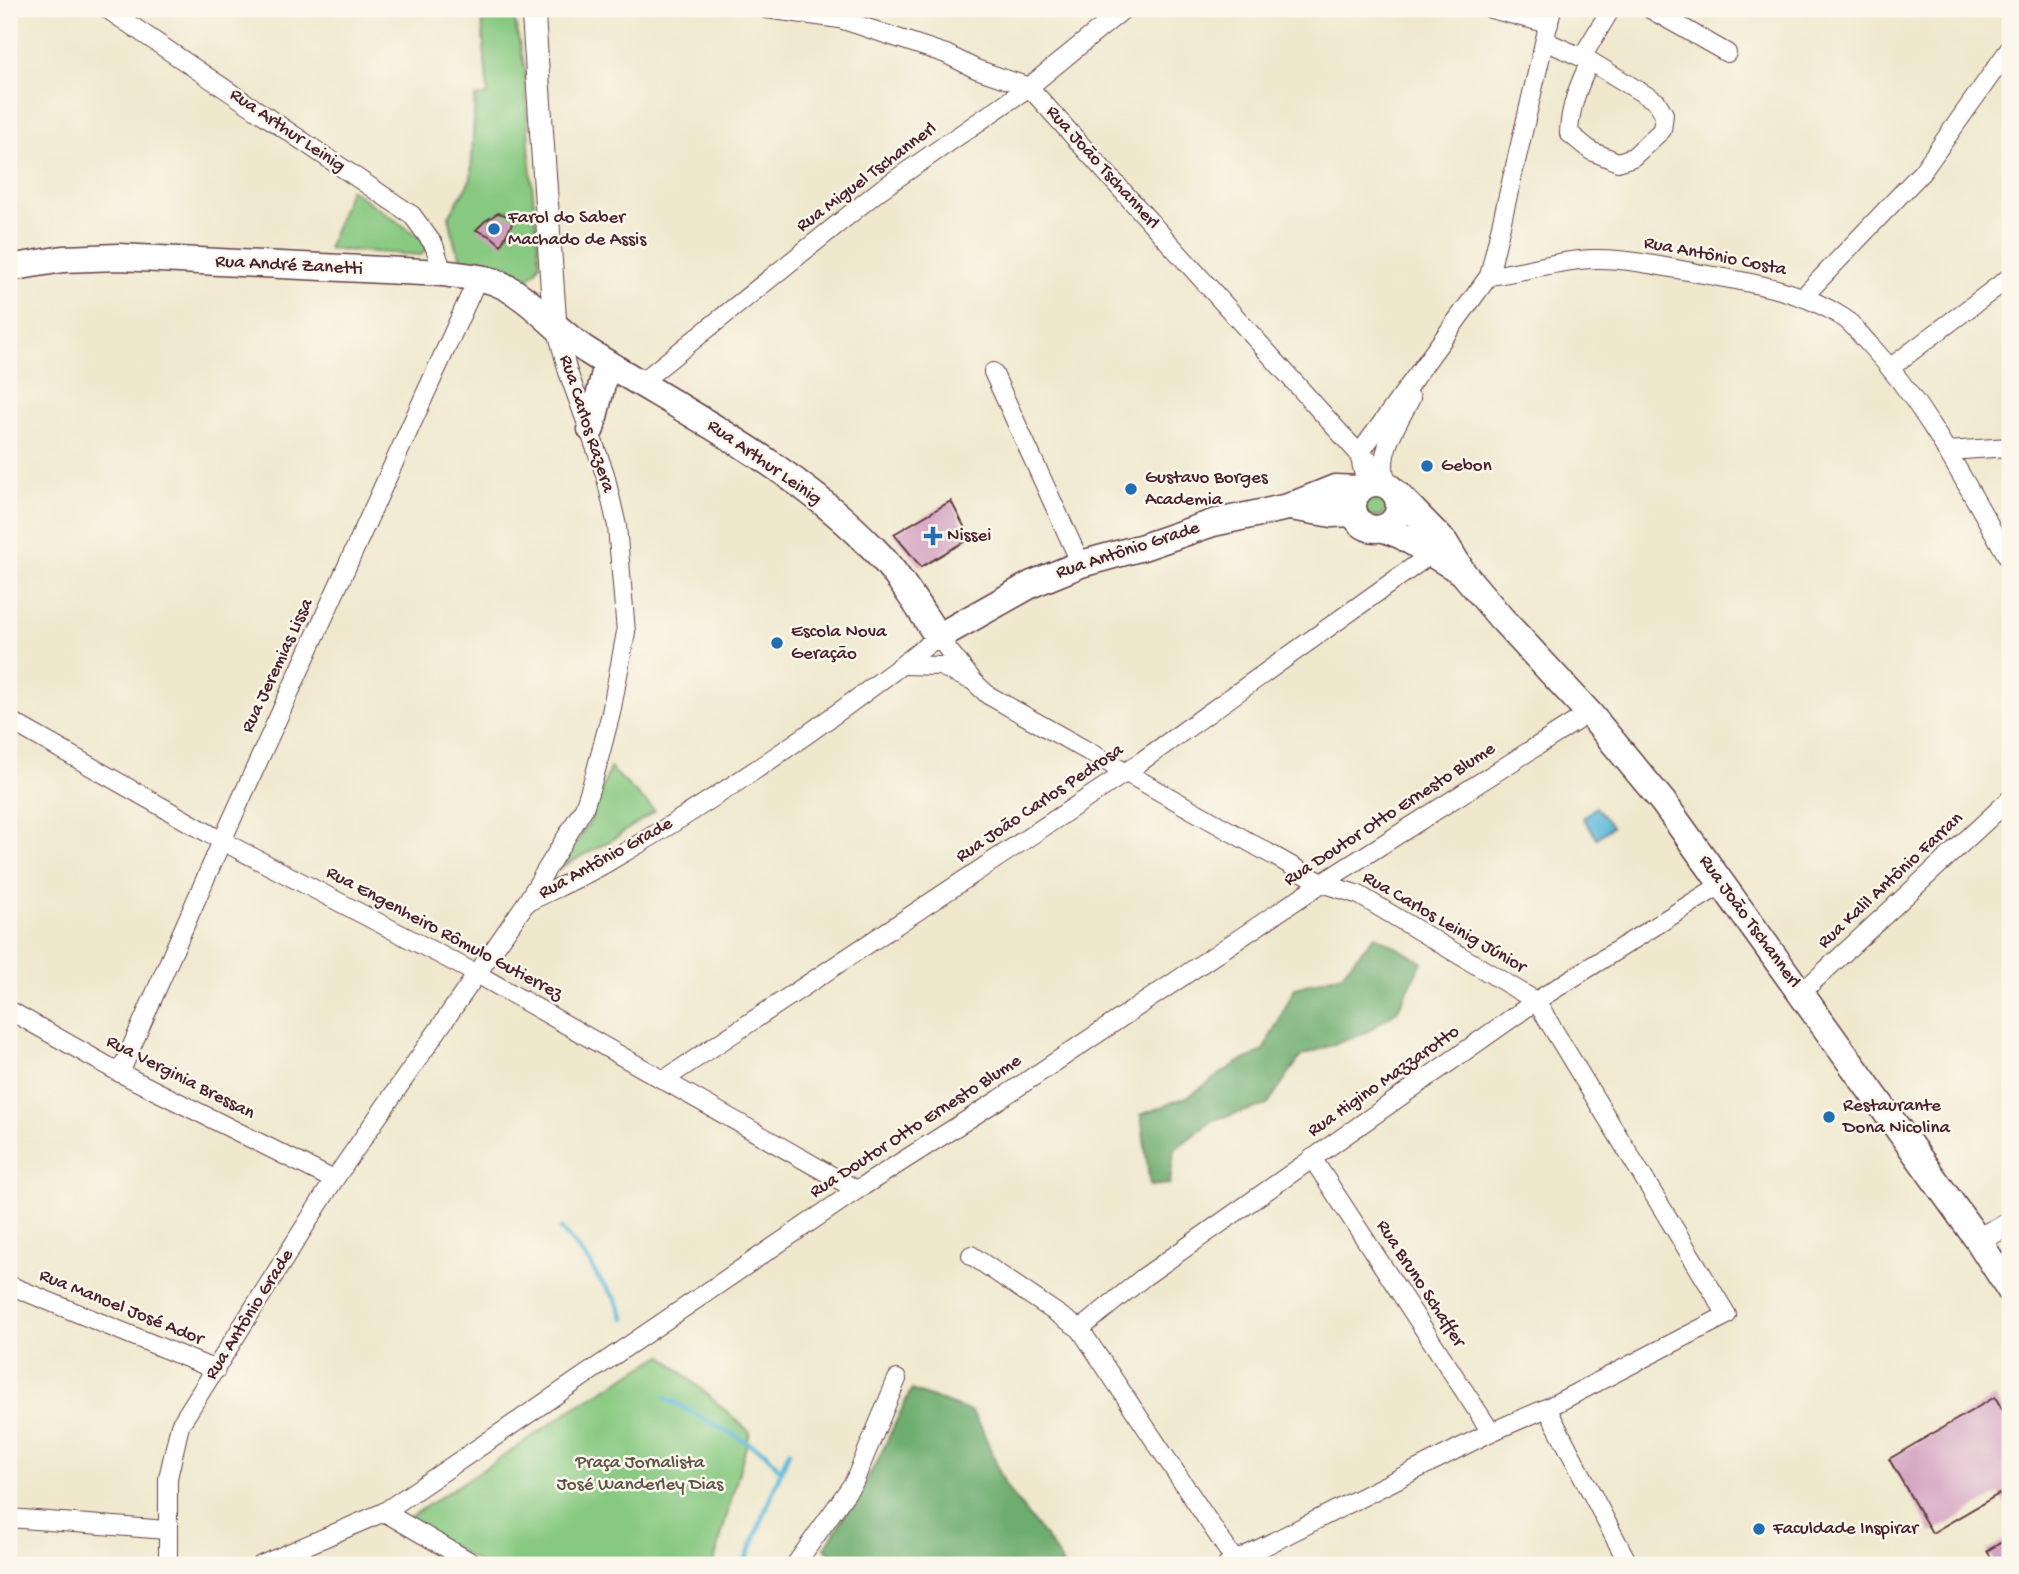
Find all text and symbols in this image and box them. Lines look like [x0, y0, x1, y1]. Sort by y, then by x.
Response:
street label: Rua Arthur Leinig [225, 84, 349, 178]
street label: Rua João Tschannerl [1040, 101, 1164, 235]
street label: Rua Miguel Tschannerl [792, 118, 942, 238]
place label: Farol do Saber Machado de Assis [507, 207, 647, 252]
marker: Farol do Saber Machado de Assis [486, 221, 502, 237]
street label: Rua Antônio Costa [1642, 232, 1790, 282]
street label: Rua André Zanetti [215, 251, 363, 281]
street label: Rua Carlos Razera [553, 352, 619, 497]
street label: Rua Arthur Leinig [702, 415, 826, 511]
place label: Gebon [1441, 455, 1492, 478]
marker: Gebon [1419, 458, 1435, 474]
place label: Gustavo Borges Academia [1145, 467, 1269, 512]
marker: Gustavo Borges Academia [1123, 481, 1139, 497]
street label: Rua Antônio Grade [1053, 517, 1203, 585]
place label: Nissei [947, 525, 991, 548]
marker: Nissei [925, 528, 941, 544]
street label: Rua Jeremias Lissa [237, 594, 320, 737]
place label: Escola Nova Geração [791, 621, 888, 666]
marker: Escola Nova Geração [769, 635, 785, 651]
street label: Rua João Carlos Pedrosa [952, 738, 1129, 869]
street label: Rua Doutor Otto Ernesto Blume [1280, 738, 1500, 892]
street label: Rua Kalil Antônio Farran [1813, 808, 1969, 954]
street label: Rua Antônio Grade [535, 813, 677, 905]
street label: Rua João Tschannerl [1693, 851, 1805, 993]
street label: Rua Engenheiro Rômulo Gutierrez [322, 862, 567, 1007]
street label: Rua Carlos Leinig Júnior [1358, 867, 1532, 980]
street label: Rua Higino Mazzarotto [1304, 1021, 1465, 1143]
street label: Rua Verginia Bressan [102, 1031, 258, 1125]
street label: Rua Doutor Otto Ernesto Blume [806, 1050, 1026, 1204]
place label: Restaurante Dona Nicolina [1841, 1095, 1951, 1140]
marker: Restaurante Dona Nicolina [1821, 1109, 1837, 1125]
street label: Rua Bruno Schaffer [1370, 1216, 1471, 1354]
street label: Rua Antônio Grade [201, 1245, 299, 1384]
street label: Rua Manoel José Ador [35, 1265, 209, 1352]
park label: Praça Jornalista José Wanderley Dias [557, 1452, 724, 1497]
place label: Faculdade Inspirar [1772, 1518, 1920, 1541]
marker: Faculdade Inspirar [1751, 1521, 1767, 1537]

